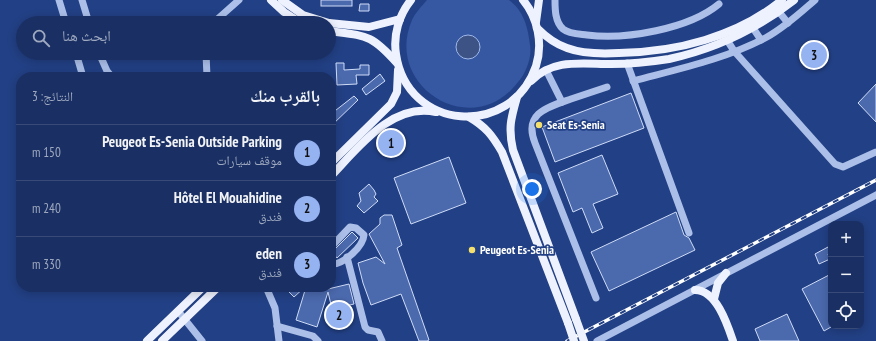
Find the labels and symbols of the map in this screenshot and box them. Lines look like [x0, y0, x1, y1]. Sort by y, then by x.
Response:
pin: 3 [801, 40, 827, 70]
place label: Seat Es-Senia [547, 117, 605, 132]
marker: Seat Es-Senia [534, 120, 544, 130]
pin: 1 [378, 128, 404, 158]
your location [522, 179, 542, 199]
place label: Peugeot Es-Senia [480, 242, 554, 257]
marker: Peugeot Es-Senia [467, 245, 477, 255]
pin: 2 [326, 300, 352, 330]

